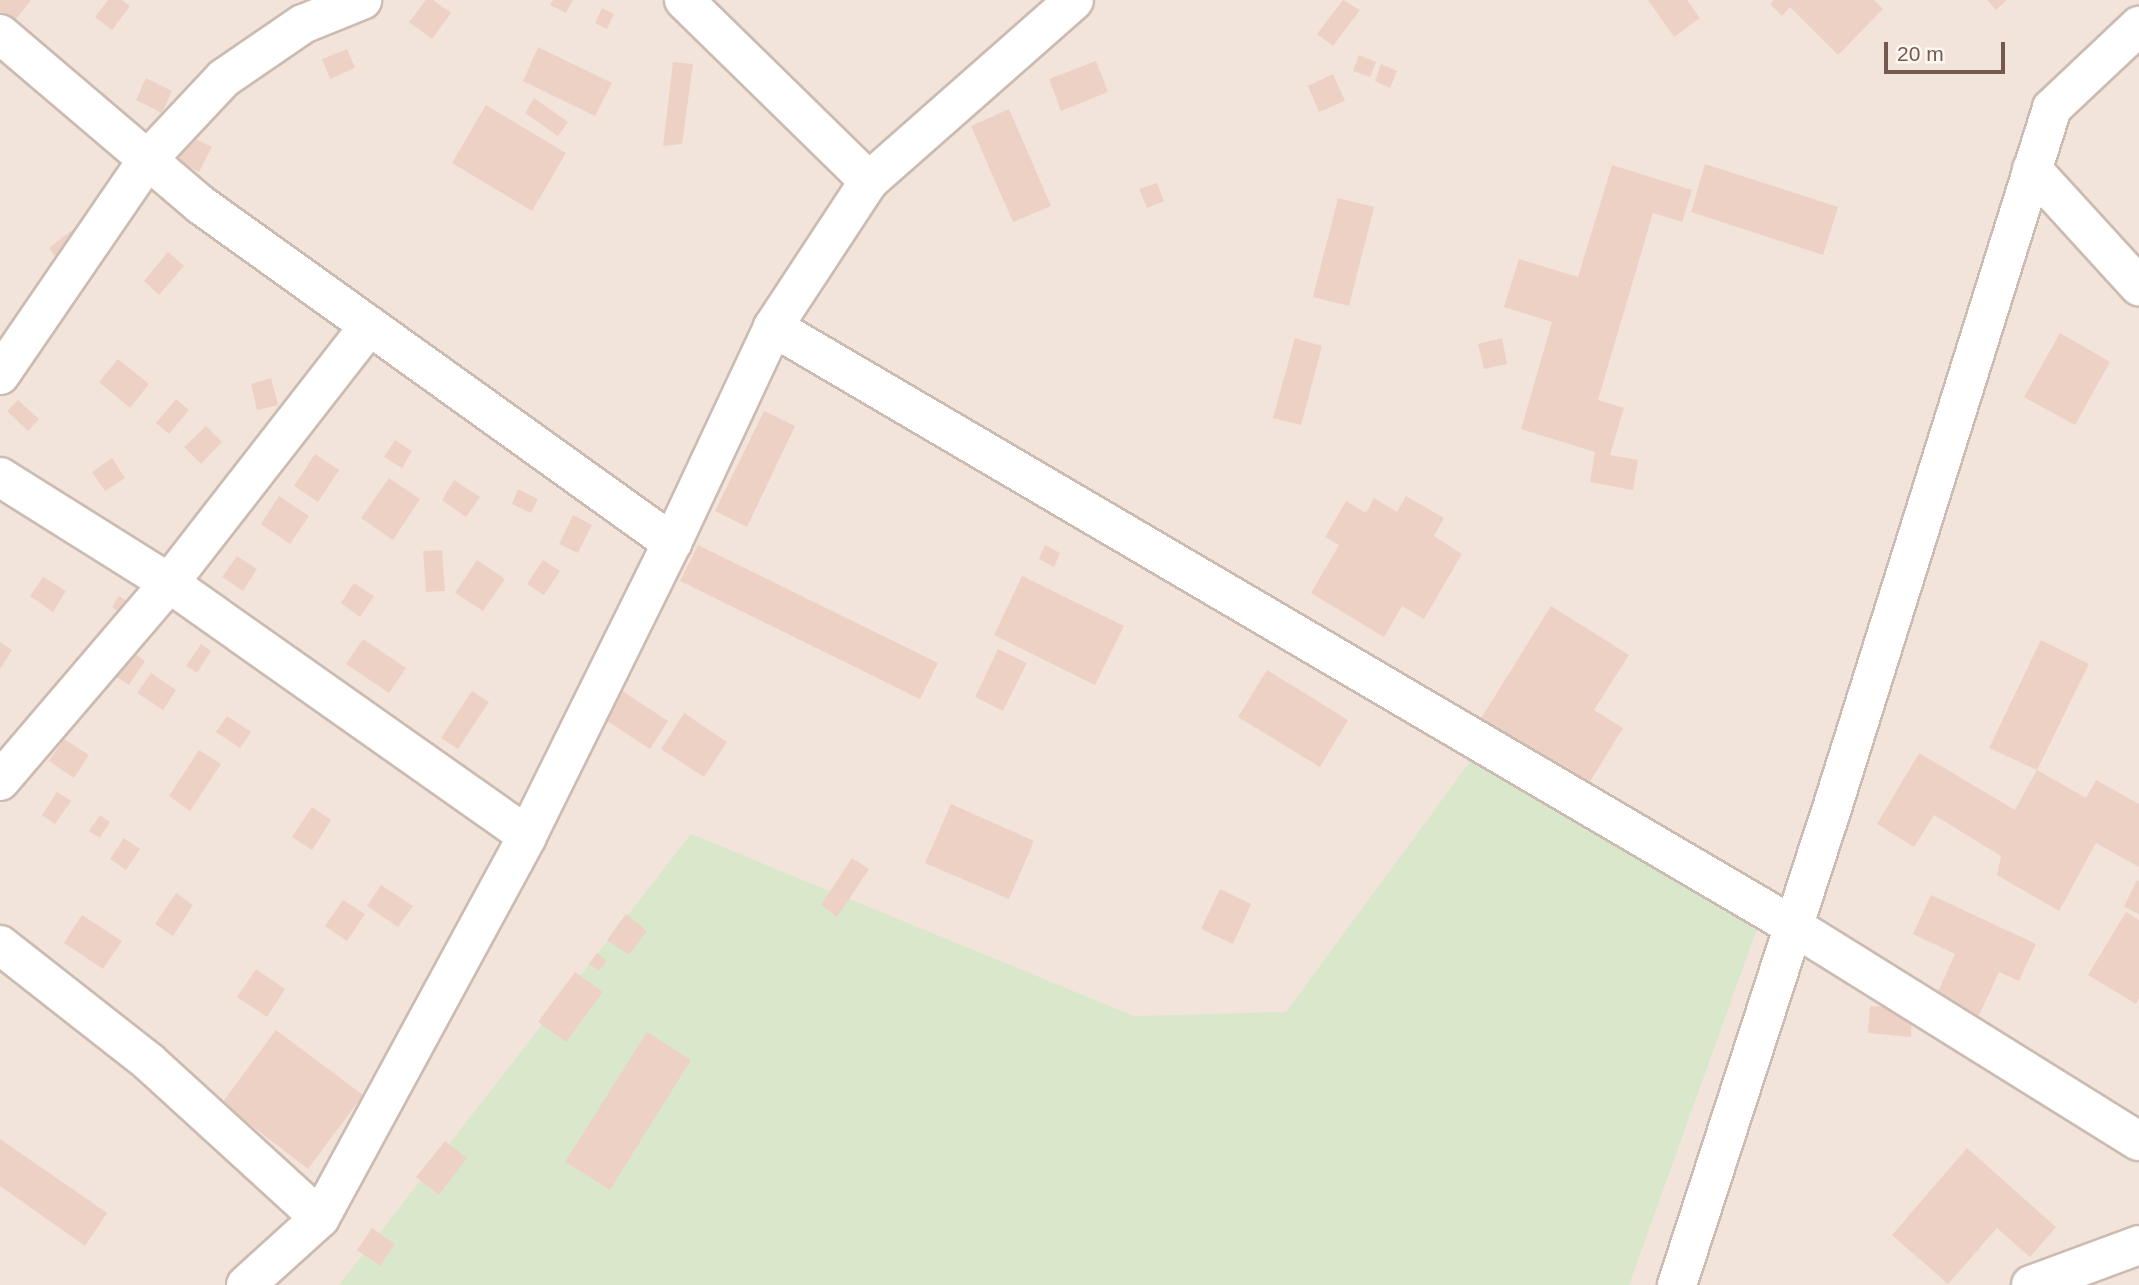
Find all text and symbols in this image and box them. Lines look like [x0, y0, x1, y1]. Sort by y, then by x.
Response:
scale bar [1887, 28, 2008, 72]
text: 20 m [1897, 42, 1944, 65]

